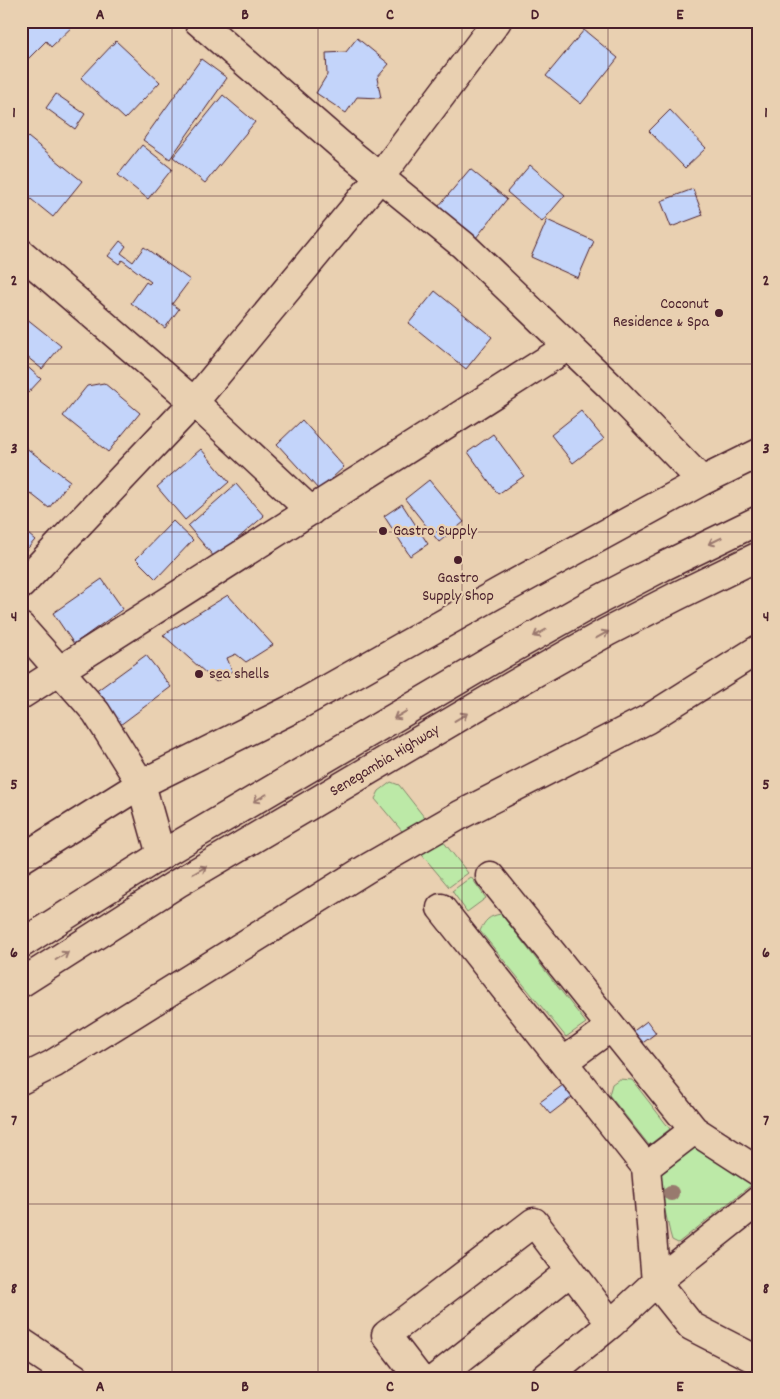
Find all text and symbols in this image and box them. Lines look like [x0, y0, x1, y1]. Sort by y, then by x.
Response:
text: A [96, 4, 105, 27]
text: B [241, 4, 249, 27]
text: C [386, 4, 394, 27]
text: D [531, 4, 540, 27]
text: E [676, 4, 684, 27]
text: 1 [12, 102, 16, 125]
text: 1 [764, 102, 768, 125]
text: 2 [11, 270, 18, 293]
text: 2 [763, 270, 770, 293]
place label: Coconut Residence & Spa [613, 293, 709, 334]
marker: Coconut Residence & Spa [713, 307, 725, 319]
text: 3 [10, 438, 18, 461]
text: 3 [762, 438, 770, 461]
place label: Gastro Supply [393, 520, 477, 543]
marker: Gastro Supply [377, 525, 389, 537]
one-way arrow [708, 537, 723, 546]
marker: Gastro Supply Shop [452, 554, 464, 566]
place label: Gastro Supply Shop [422, 567, 494, 608]
text: 4 [11, 606, 17, 629]
text: 4 [763, 606, 769, 629]
one-way arrow [533, 629, 548, 638]
one-way arrow [594, 630, 608, 640]
place label: sea shells [209, 663, 270, 686]
marker: sea shells [193, 668, 205, 680]
one-way arrow [393, 711, 407, 721]
one-way arrow [453, 711, 467, 721]
street label: Senegambia Highway [326, 719, 445, 803]
text: 5 [10, 774, 18, 797]
text: 5 [762, 774, 770, 797]
one-way arrow [253, 793, 267, 803]
one-way arrow [193, 865, 207, 875]
text: 6 [10, 942, 18, 965]
text: 6 [762, 942, 770, 965]
one-way arrow [55, 951, 69, 961]
text: 7 [11, 1110, 17, 1133]
text: 7 [763, 1110, 769, 1133]
text: 8 [11, 1278, 18, 1301]
text: 8 [763, 1278, 770, 1301]
text: A [96, 1376, 105, 1399]
text: B [241, 1376, 249, 1399]
text: C [386, 1376, 394, 1399]
text: D [531, 1376, 540, 1399]
text: E [676, 1376, 684, 1399]

